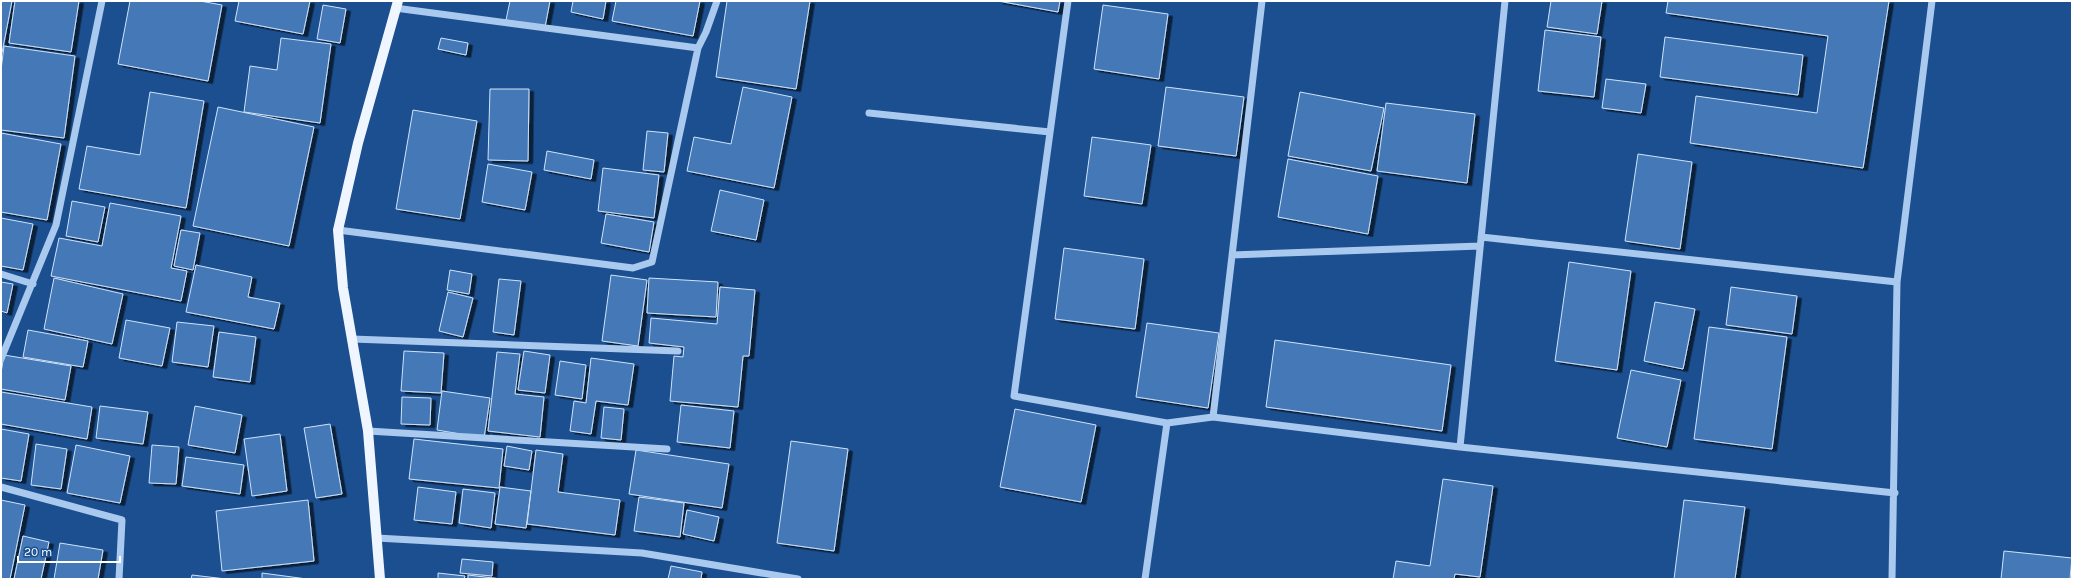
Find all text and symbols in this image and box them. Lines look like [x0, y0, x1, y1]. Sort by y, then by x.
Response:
scale bar [18, 538, 120, 564]
text: 20 m [24, 545, 52, 559]

